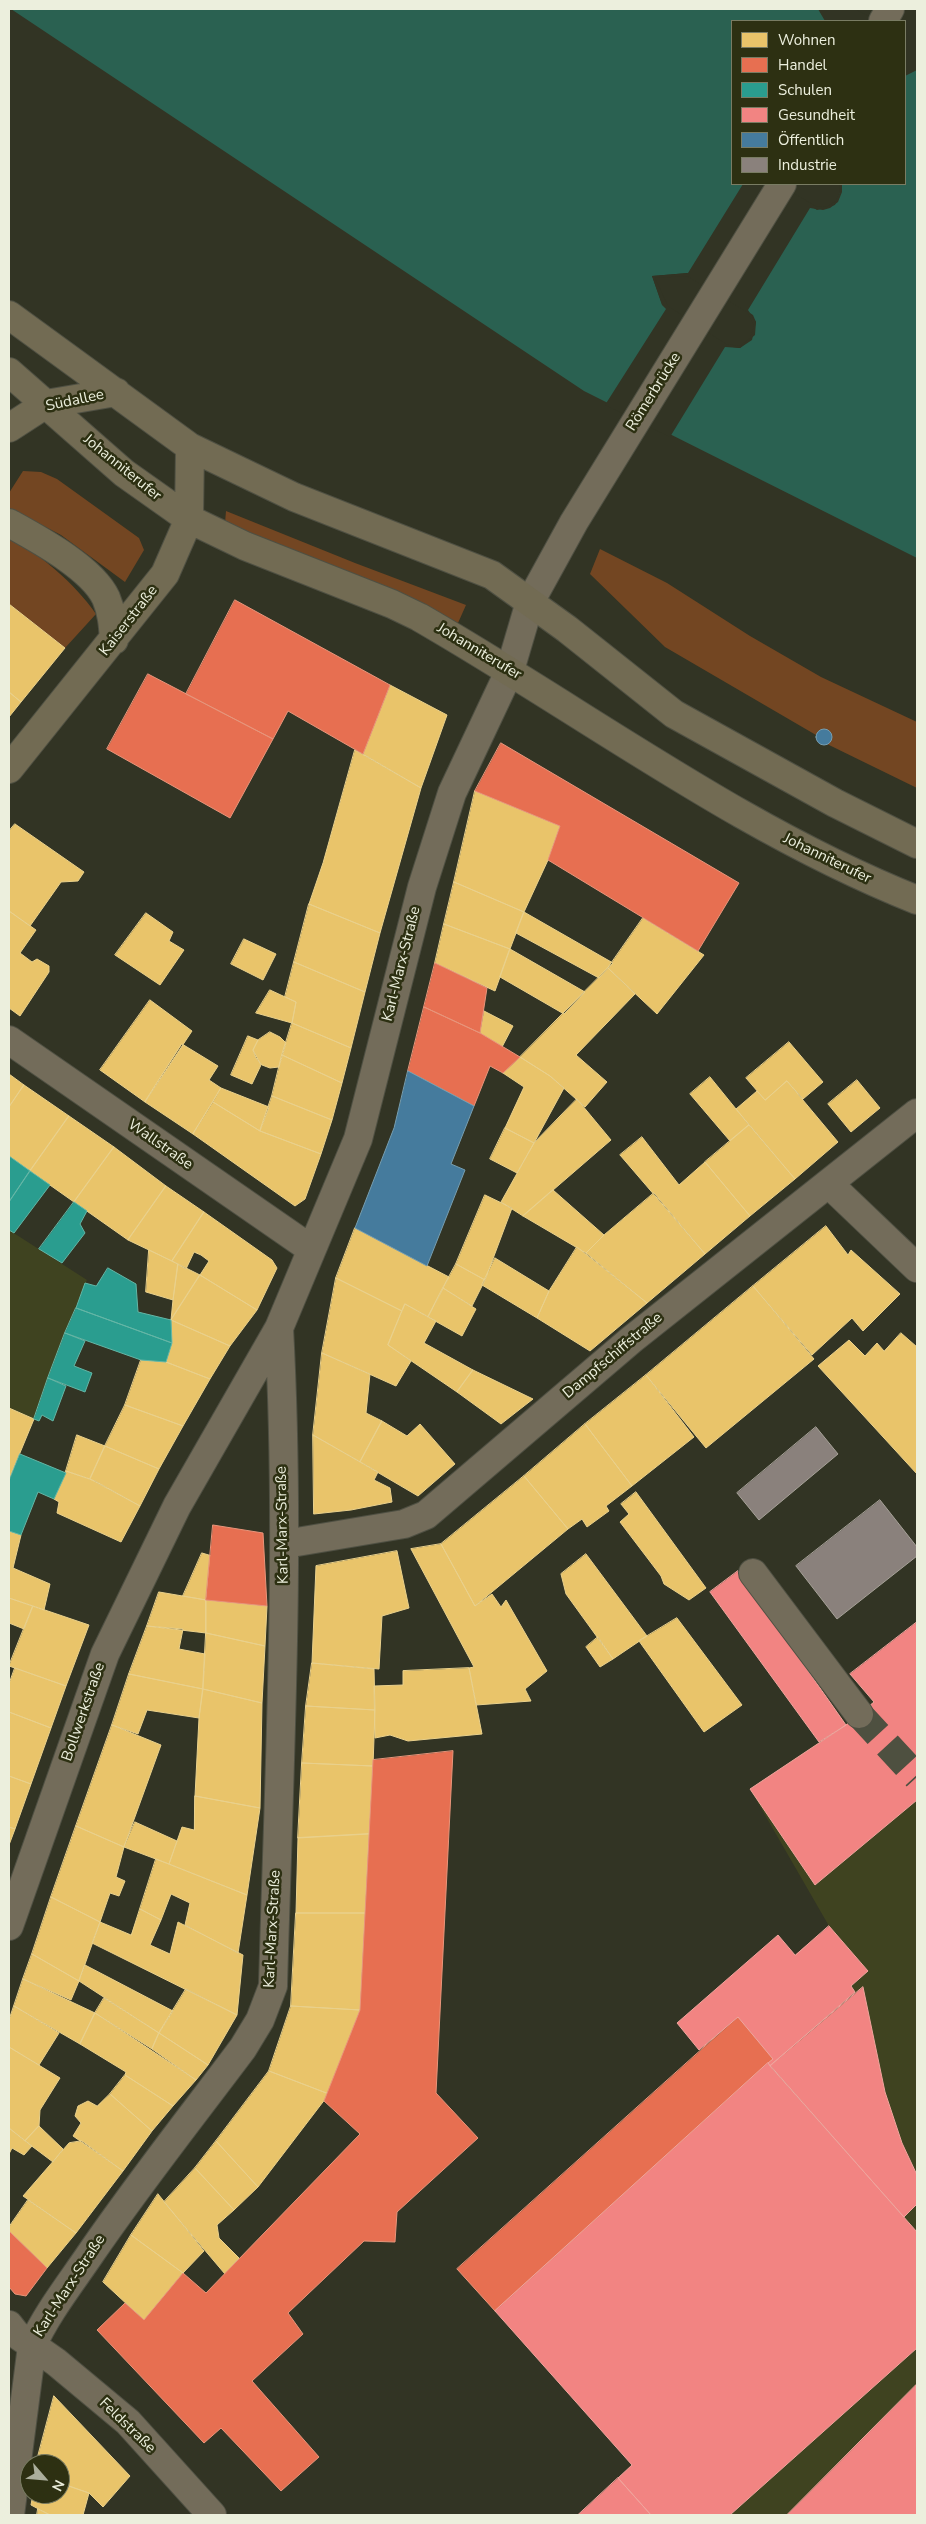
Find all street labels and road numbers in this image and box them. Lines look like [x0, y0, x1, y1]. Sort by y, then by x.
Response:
street label: Römerbrücke [623, 349, 685, 435]
street label: Südallee [44, 386, 106, 416]
street label: Johanniterufer [79, 431, 165, 505]
street label: Kaiserstraße [96, 582, 162, 660]
street label: Johanniterufer [434, 620, 524, 684]
street label: Johanniterufer [780, 830, 874, 888]
street label: Karl-Marx-Straße [379, 905, 425, 1023]
street label: Wallstraße [124, 1116, 196, 1174]
street label: Dampfschiffstraße [560, 1309, 666, 1403]
street label: Karl-Marx-Straße [273, 1466, 293, 1584]
street label: Bollwerkstraße [59, 1660, 109, 1764]
street label: Karl-Marx-Straße [261, 1870, 285, 1988]
street label: Karl-Marx-Straße [30, 2232, 110, 2340]
street label: Feldstraße [95, 2395, 159, 2457]

